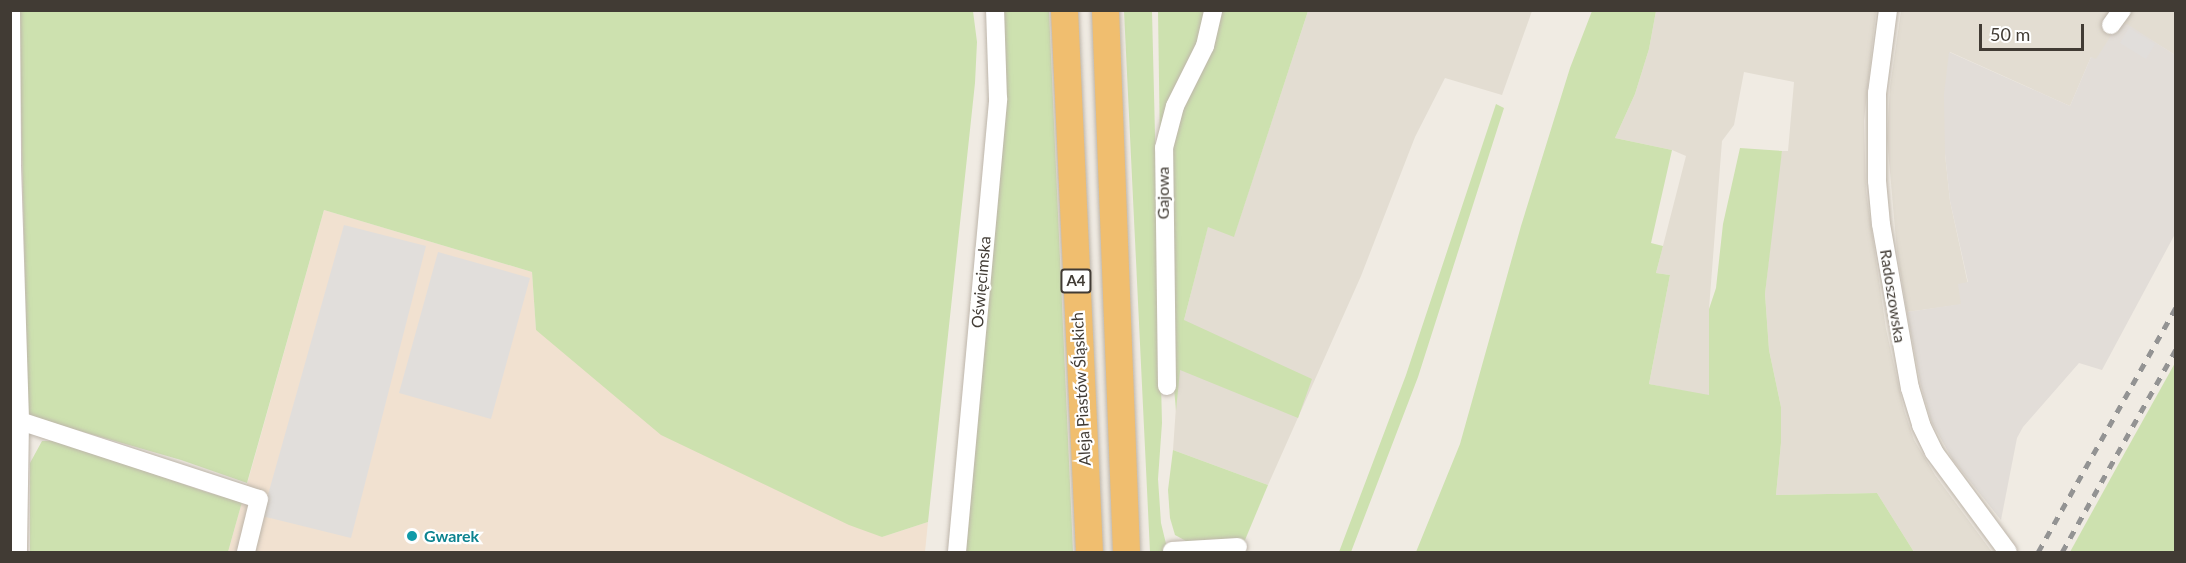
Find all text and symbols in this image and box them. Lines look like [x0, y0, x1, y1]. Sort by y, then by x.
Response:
scale bar [1982, 12, 2087, 50]
text: 50 m [1990, 23, 2030, 45]
street label: Gajowa [1153, 167, 1173, 219]
street label: Oświęcimska [967, 235, 995, 329]
street label: Radoszowska [1876, 248, 1910, 344]
road number: A4 [1060, 269, 1092, 293]
street label: Aleja Piastów Śląskich [1067, 311, 1095, 467]
place label: Gwarek [424, 526, 479, 546]
marker: Gwarek [405, 529, 419, 543]

